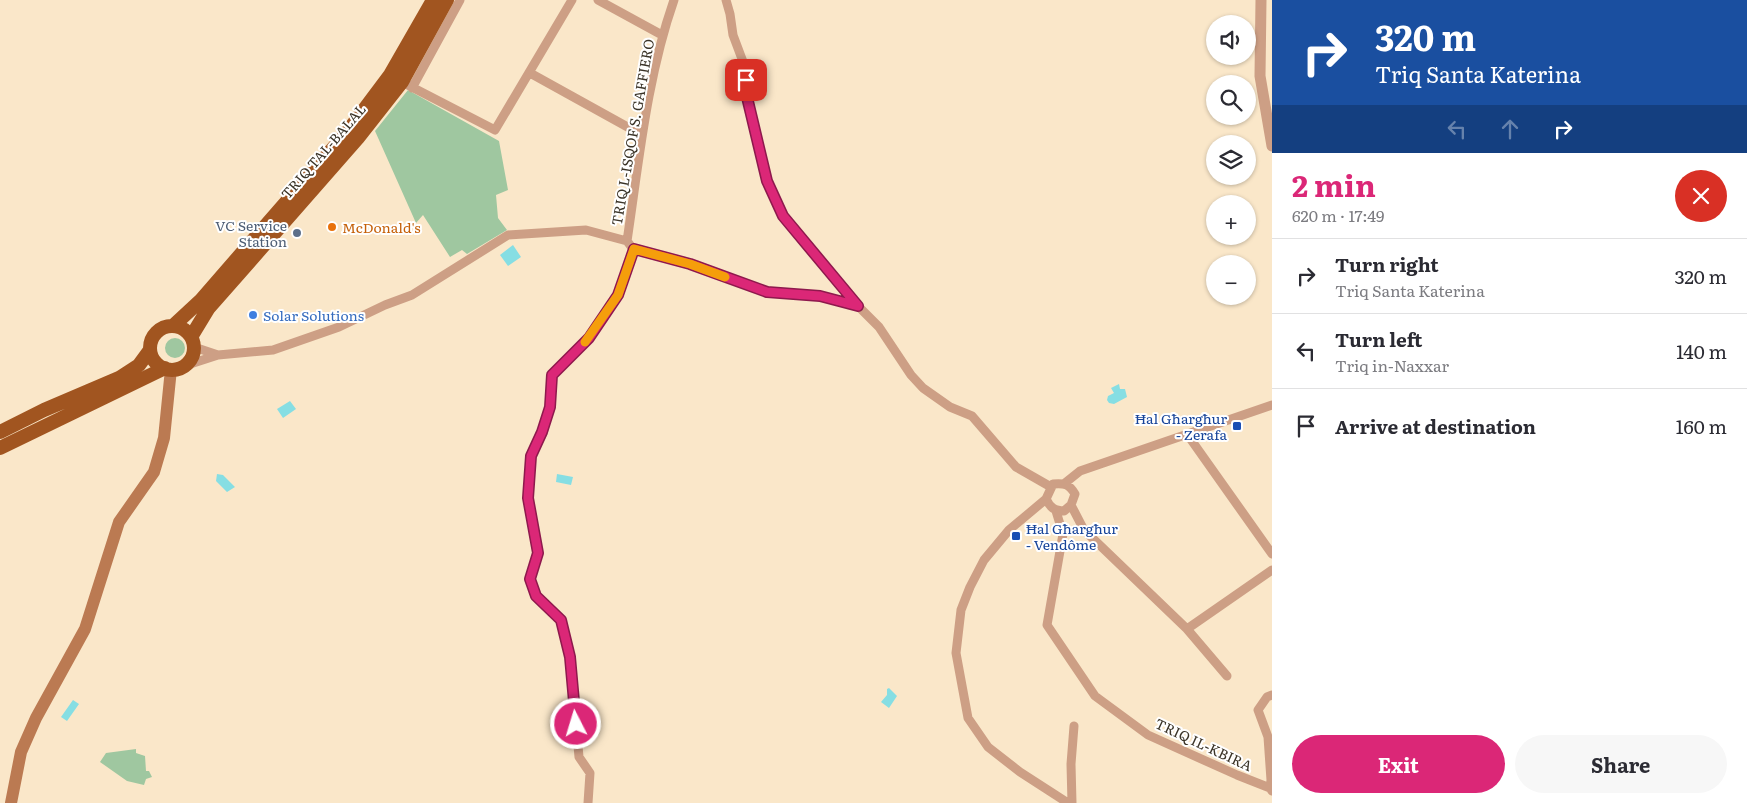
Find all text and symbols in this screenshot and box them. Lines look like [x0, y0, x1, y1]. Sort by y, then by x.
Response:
text: 320 m [1375, 10, 1476, 62]
map controls [1206, 15, 1256, 305]
button: sound [1206, 15, 1256, 65]
icon: right [1292, 20, 1357, 85]
street label: TRIQ L-ISQOF S. GAFFIERO [606, 37, 658, 227]
text: Triq Santa Katerina [1375, 57, 1581, 90]
pin [725, 59, 767, 101]
icon: arrive [732, 66, 760, 94]
button: search [1206, 75, 1256, 125]
street label: TRIQ TAL-BALAL [276, 99, 370, 203]
icon: left [1443, 115, 1471, 143]
icon: ahead [1496, 115, 1524, 143]
icon: right [1549, 115, 1577, 143]
button: layers [1206, 135, 1256, 185]
text: 2 min [1292, 162, 1376, 206]
button: close [1675, 170, 1727, 222]
button: + [1206, 195, 1256, 245]
text: 620 m · 17:49 [1292, 203, 1384, 227]
place label: VC Service Station [215, 215, 287, 251]
place label: McDonald's [342, 217, 421, 237]
marker: McDonald's [326, 221, 338, 233]
marker: VC Service Station [291, 227, 303, 239]
text: Turn right [1335, 250, 1439, 278]
button: − [1206, 255, 1256, 305]
icon: right [1292, 262, 1320, 290]
text: 320 m [1674, 262, 1727, 290]
text: Triq Santa Katerina [1335, 278, 1485, 302]
place label: Solar Solutions [263, 305, 364, 325]
marker: Solar Solutions [247, 309, 259, 321]
text: Turn left [1335, 325, 1422, 353]
icon: left [1292, 337, 1320, 365]
text: 140 m [1676, 337, 1727, 365]
text: Triq in-Naxxar [1335, 353, 1449, 377]
place label: Ħal Għargħur - Zerafa [1135, 408, 1227, 444]
icon: arrive [1292, 412, 1320, 440]
text: Arrive at destination [1335, 412, 1536, 440]
text: 160 m [1676, 412, 1727, 440]
marker: Ħal Għargħur - Zerafa [1231, 420, 1243, 432]
place label: Ħal Għargħur - Vendôme [1026, 518, 1118, 554]
marker: Ħal Għargħur - Vendôme [1010, 530, 1022, 542]
position arrow [549, 697, 601, 749]
street label: TRIQ IL-KBIRA [1152, 713, 1257, 776]
button: Exit [1292, 735, 1505, 793]
button: Share [1515, 735, 1727, 793]

